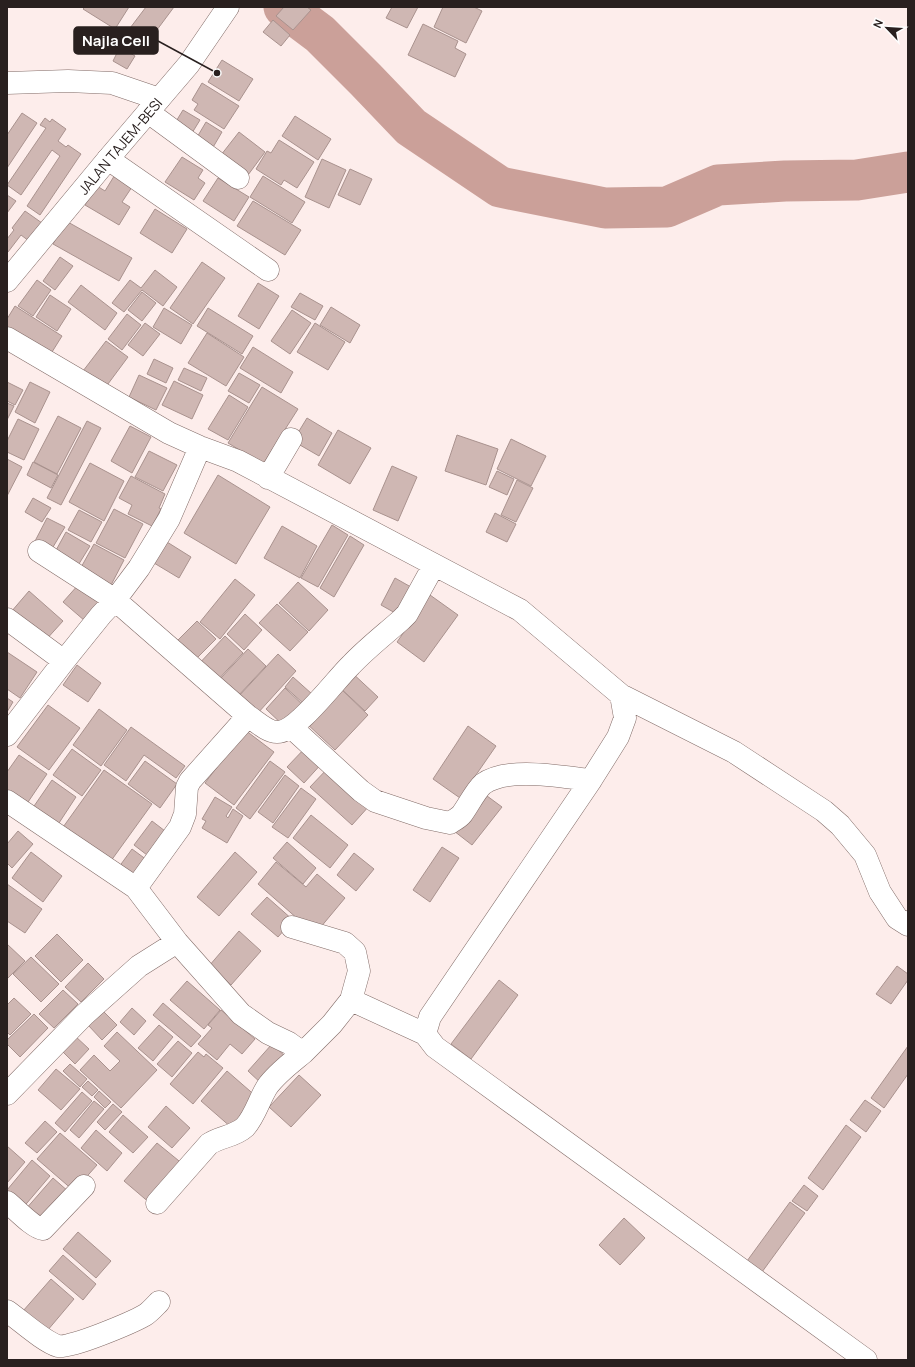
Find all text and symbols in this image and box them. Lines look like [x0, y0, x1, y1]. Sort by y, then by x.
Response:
north arrow [867, 8, 907, 48]
text: N [869, 17, 886, 30]
callout: Najla Cell [74, 27, 158, 54]
text: Najla Cell [82, 30, 150, 51]
street label: JALAN TAJEM-BESI [73, 93, 166, 198]

